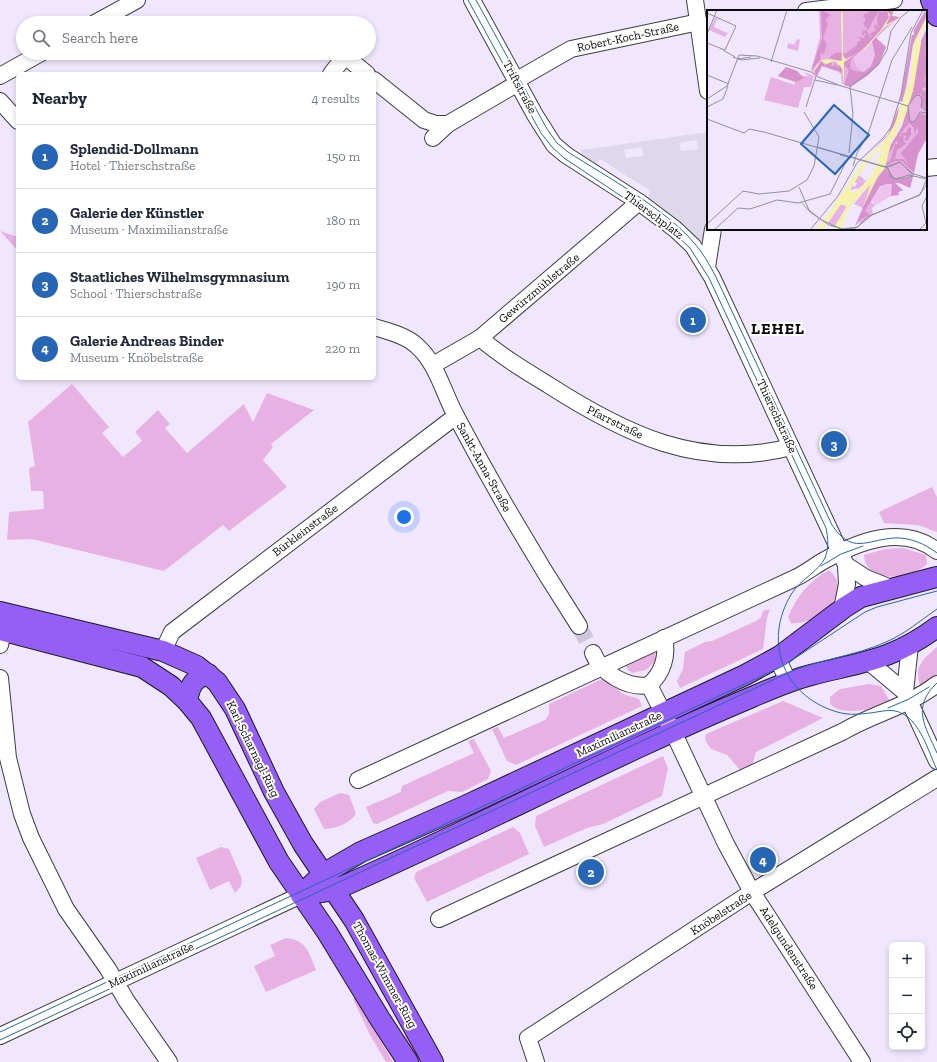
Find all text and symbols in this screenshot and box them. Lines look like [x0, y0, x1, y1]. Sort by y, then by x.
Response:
inset map [707, 10, 927, 230]
search box [16, 16, 376, 60]
street label: Robert-Koch-Straße [576, 19, 681, 55]
icon: search [30, 27, 52, 49]
text: Search here [62, 29, 138, 47]
street label: Triftstraße [500, 58, 540, 116]
text: Nearby [32, 88, 87, 108]
text: 4 results [312, 91, 360, 106]
text: Splendid-Dollmann [70, 140, 199, 158]
text: 1 [42, 149, 48, 164]
text: 150 m [327, 149, 360, 164]
text: Hotel · Thierschstraße [70, 158, 195, 173]
street label: Thierschplatz [621, 188, 687, 242]
text: Galerie der Künstler [70, 204, 204, 222]
text: 2 [42, 213, 48, 228]
text: 180 m [326, 213, 360, 228]
text: Museum · Maximilianstraße [70, 222, 228, 237]
street label: Gewürzmühlstraße [496, 250, 583, 326]
text: Staatliches Wilhelmsgymnasium [70, 268, 289, 286]
text: 3 [42, 277, 48, 292]
text: 190 m [326, 277, 360, 292]
text: School · Thierschstraße [70, 286, 202, 301]
pin: 1 [680, 305, 706, 335]
district label: LEHEL [751, 319, 805, 338]
text: Galerie Andreas Binder [70, 332, 224, 350]
text: 4 [41, 341, 49, 356]
text: 220 m [325, 341, 360, 356]
text: Museum · Knöbelstraße [70, 350, 203, 365]
street label: Thierschstraße [754, 377, 800, 455]
street label: Pfarrstraße [585, 402, 646, 442]
street label: Sankt-Anna-Straße [454, 420, 515, 514]
pin: 3 [821, 429, 847, 459]
street label: Bürkleinstraße [270, 501, 341, 559]
your location [394, 507, 414, 527]
street label: Karl-Scharnagl-Ring [224, 699, 283, 800]
street label: Maximilianstraße [574, 708, 664, 760]
pin: 4 [750, 845, 776, 875]
pin: 2 [578, 857, 604, 887]
street label: Knöbelstraße [688, 888, 754, 938]
street label: Adelgundenstraße [757, 904, 821, 993]
street label: Thomas-Wimmer-Ring [350, 919, 420, 1031]
street label: Maximilianstraße [106, 939, 196, 991]
map controls [889, 942, 925, 1050]
button: + [889, 942, 925, 978]
button: − [889, 978, 925, 1014]
button: locate [889, 1014, 925, 1050]

